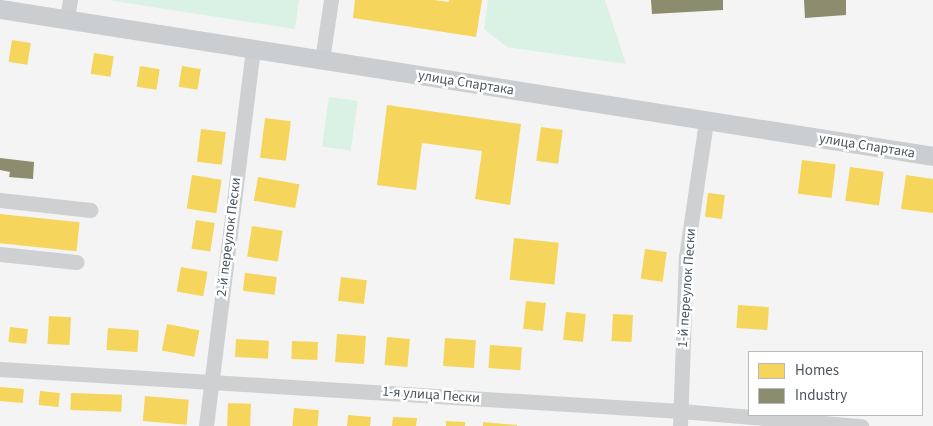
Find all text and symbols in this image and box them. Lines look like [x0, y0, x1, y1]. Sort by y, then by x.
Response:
street label: улица Спартака [417, 67, 515, 99]
street label: улица Спартака [818, 130, 916, 162]
street label: 2-й переулок Пески [213, 176, 245, 298]
street label: 1-й переулок Пески [674, 228, 700, 348]
legend [748, 351, 923, 416]
text: Homes [795, 360, 839, 381]
street label: 1-я улица Пески [382, 383, 480, 407]
text: Industry [795, 385, 847, 406]

